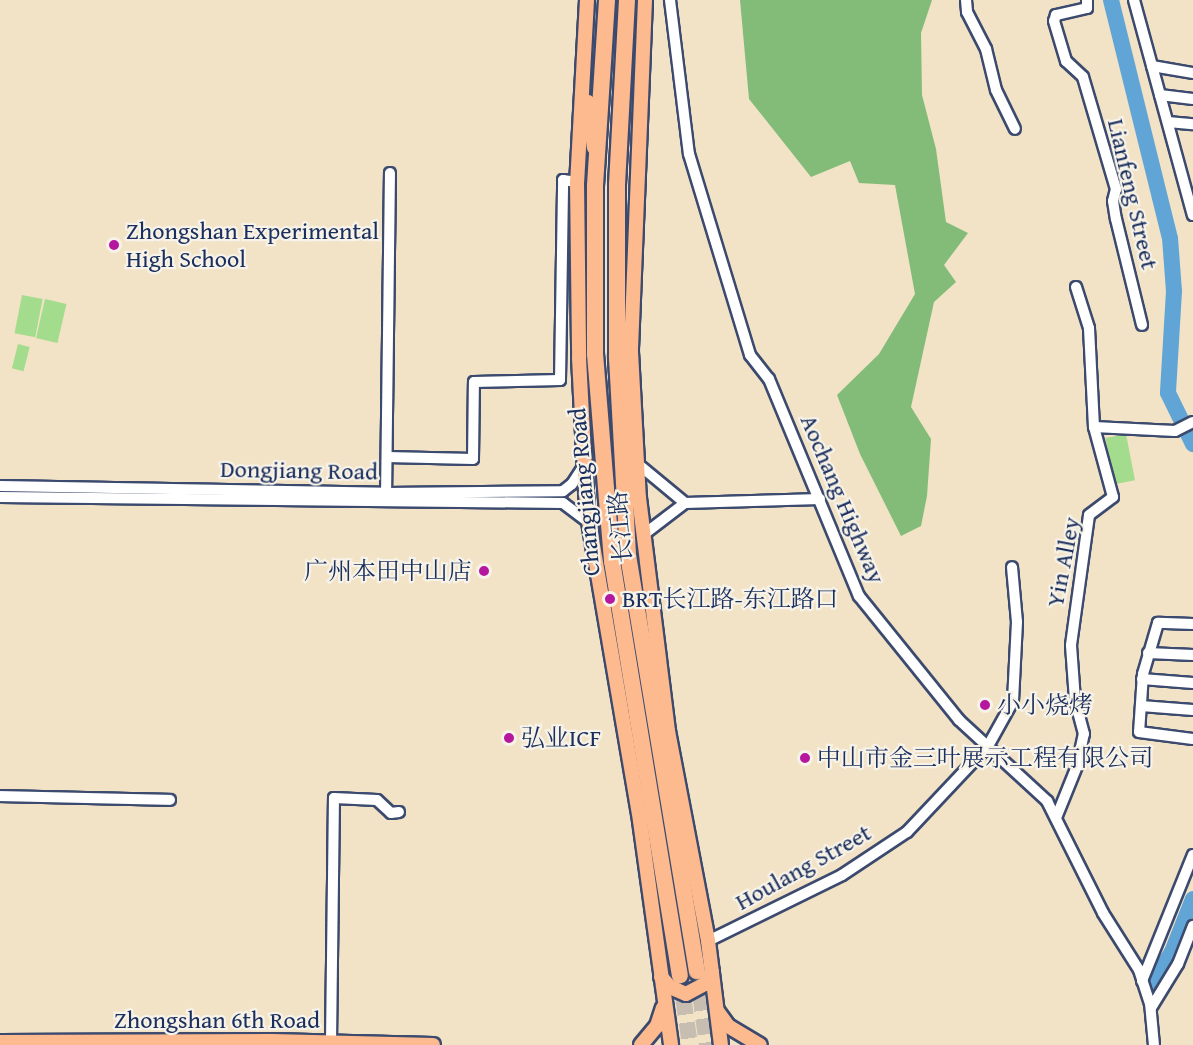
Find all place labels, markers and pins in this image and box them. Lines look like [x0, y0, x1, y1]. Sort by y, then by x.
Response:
place label: Zhongshan Experimental High School [126, 217, 379, 273]
marker: Zhongshan Experimental High School [107, 238, 121, 252]
place label: 广州本田中山店 [304, 557, 472, 585]
marker: 广州本田中山店 [477, 564, 491, 578]
place label: BRT长江路-东江路口 [622, 585, 839, 613]
marker: BRT长江路-东江路口 [603, 592, 617, 606]
place label: 小小烧烤 [997, 691, 1093, 719]
marker: 小小烧烤 [978, 698, 992, 712]
place label: 弘业ICF [521, 724, 601, 752]
marker: 弘业ICF [502, 731, 516, 745]
place label: 中山市金三叶展示工程有限公司 [817, 744, 1153, 772]
marker: 中山市金三叶展示工程有限公司 [798, 751, 812, 765]

